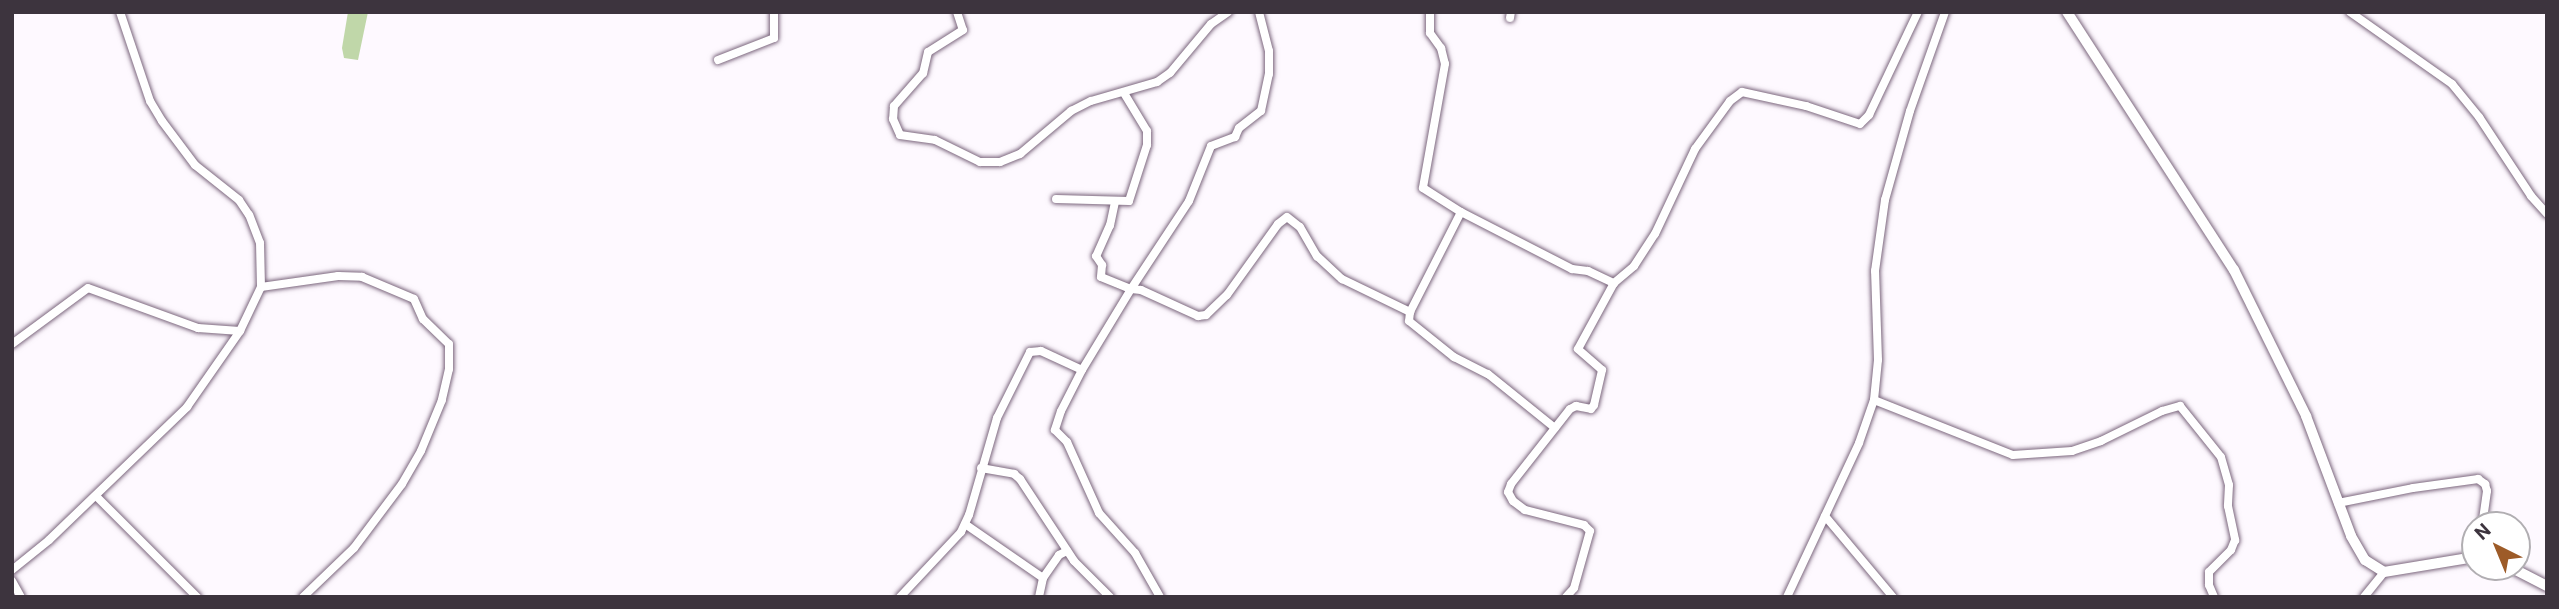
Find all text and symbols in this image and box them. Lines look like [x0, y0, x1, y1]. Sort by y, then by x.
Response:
north arrow [2461, 511, 2531, 581]
text: N [2470, 519, 2495, 545]

